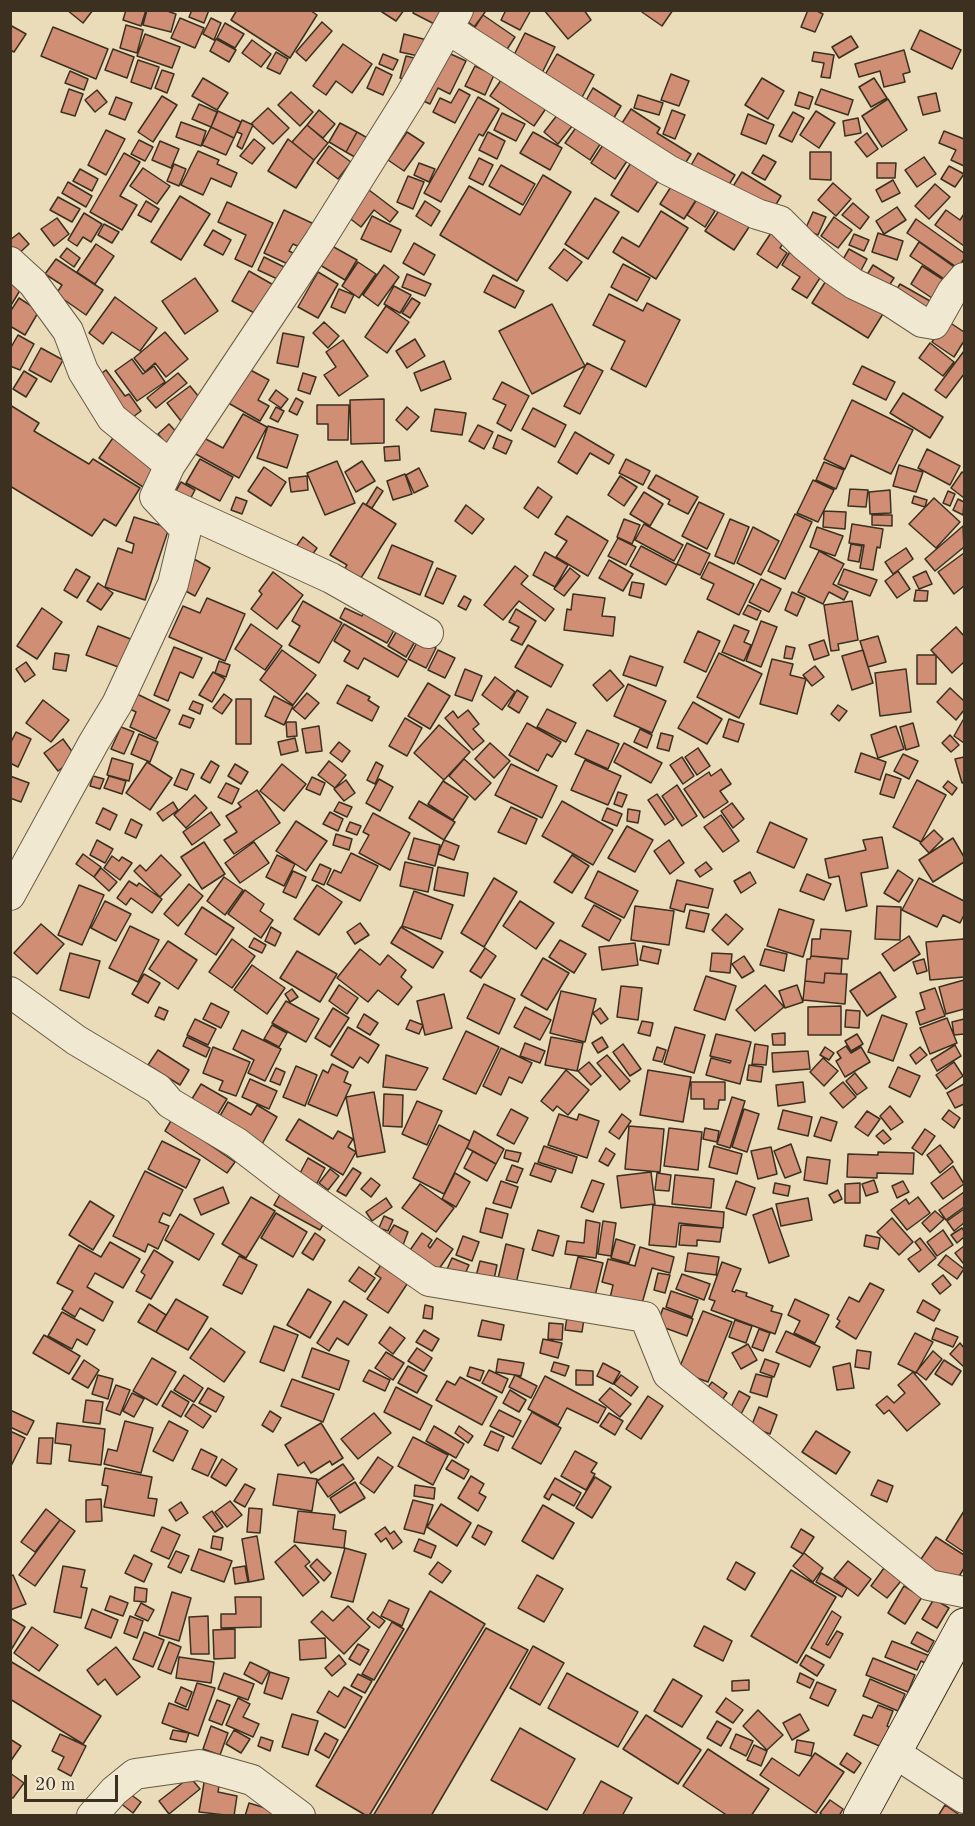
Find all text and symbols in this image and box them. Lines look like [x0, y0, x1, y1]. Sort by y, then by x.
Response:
scale bar [27, 1763, 122, 1801]
text: 20 m [35, 1776, 75, 1794]

